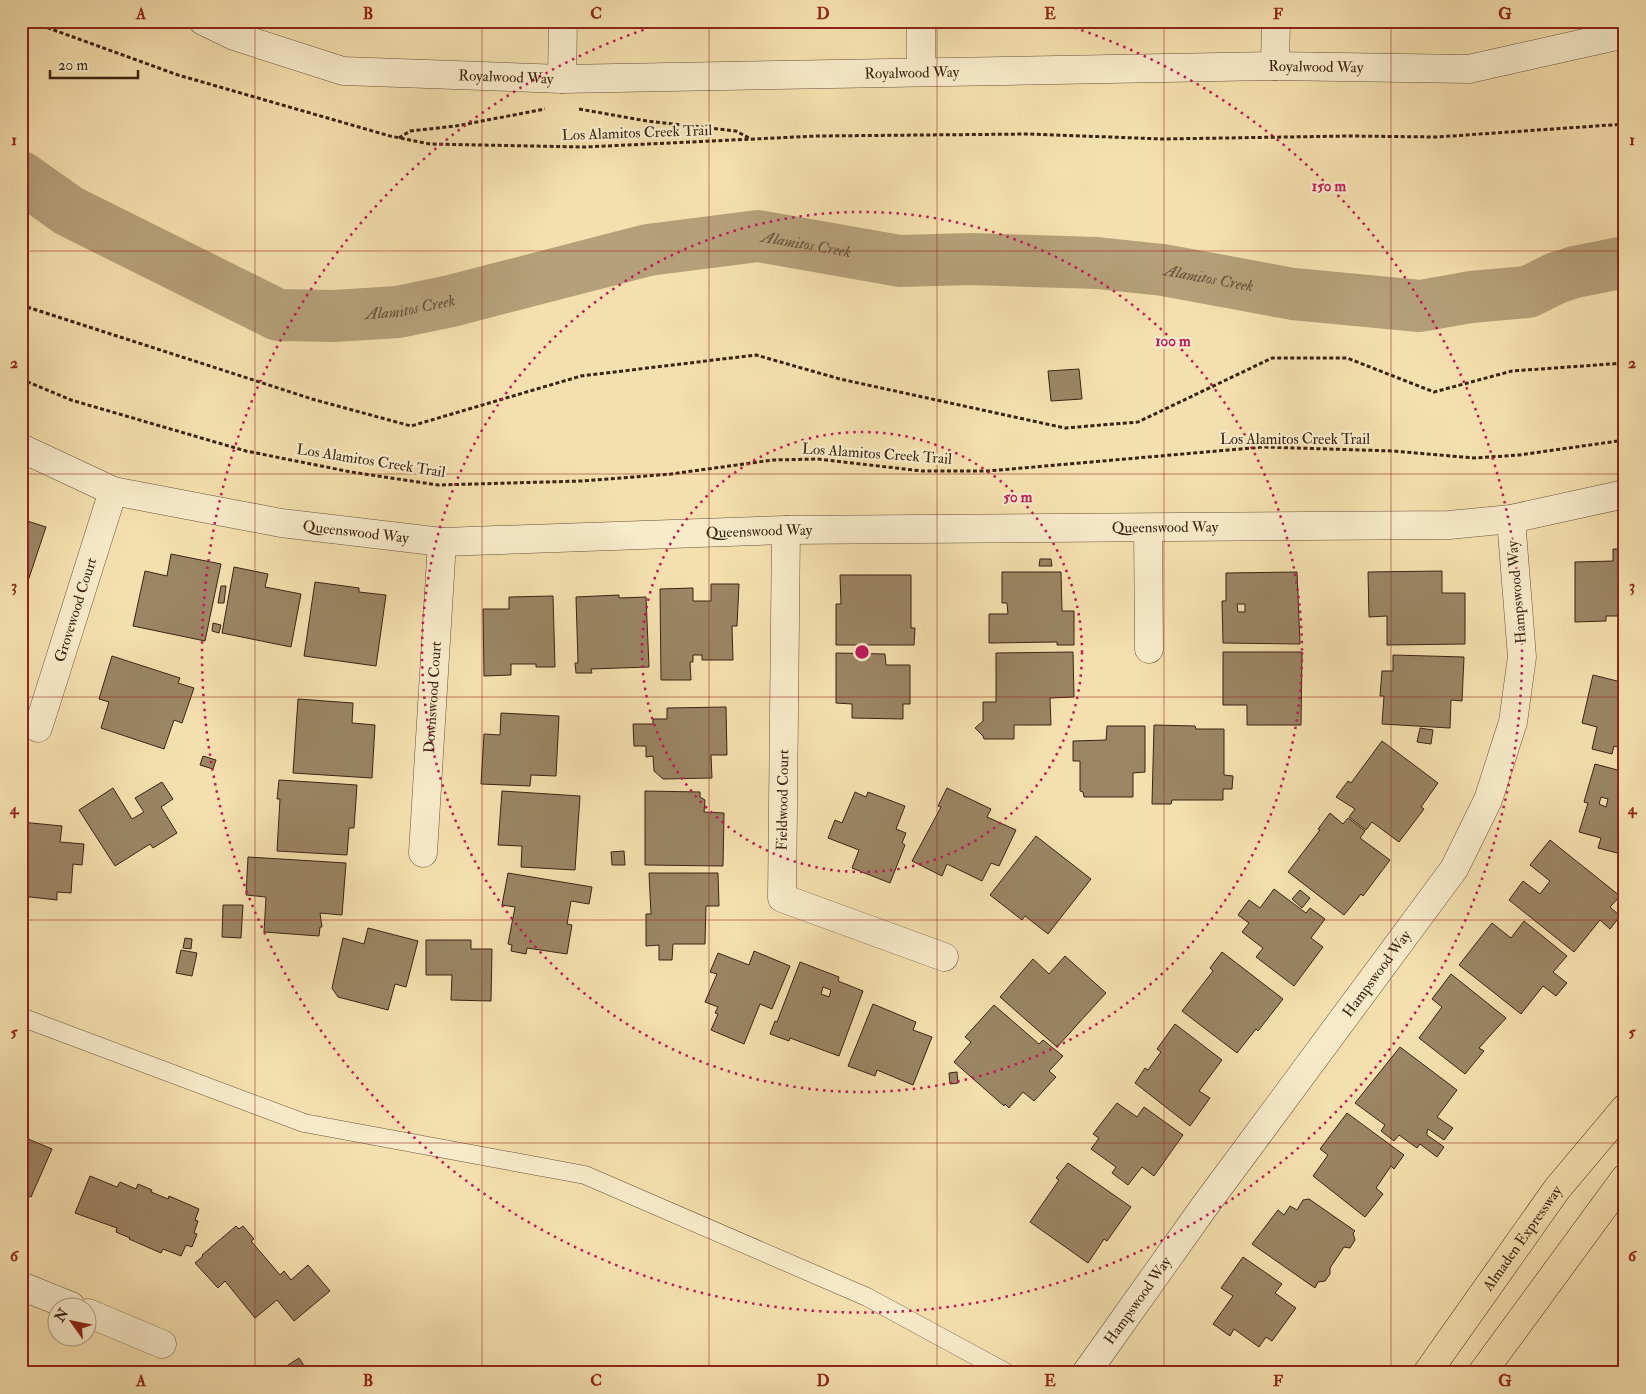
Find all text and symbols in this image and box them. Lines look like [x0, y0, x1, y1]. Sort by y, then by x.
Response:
text: A [135, 4, 147, 24]
text: B [363, 4, 373, 24]
text: C [590, 4, 602, 24]
text: D [816, 4, 830, 24]
text: E [1044, 4, 1056, 24]
text: F [1273, 4, 1283, 24]
text: G [1498, 4, 1512, 24]
scale bar [50, 48, 138, 80]
text: 20 m [58, 56, 88, 75]
street label: Royalwood Way [1268, 56, 1364, 77]
street label: Royalwood Way [864, 62, 960, 83]
street label: Royalwood Way [458, 66, 554, 88]
street label: Los Alamitos Creek Trail [562, 121, 713, 145]
text: 1 [11, 130, 17, 150]
text: 1 [1629, 130, 1635, 150]
text: 150 m [1312, 177, 1346, 196]
water label: Alamitos Creek [758, 226, 853, 262]
water label: Alamitos Creek [1160, 260, 1255, 297]
water label: Alamitos Creek [363, 290, 458, 324]
text: 100 m [1155, 332, 1191, 351]
text: 2 [10, 353, 18, 373]
text: 2 [1628, 353, 1636, 373]
street label: Los Alamitos Creek Trail [1220, 430, 1370, 449]
street label: Los Alamitos Creek Trail [801, 439, 953, 469]
street label: Los Alamitos Creek Trail [295, 440, 447, 482]
text: 50 m [1004, 488, 1033, 507]
street label: Queenswood Way [302, 516, 410, 548]
street label: Queenswood Way [1112, 517, 1219, 537]
street label: Queenswood Way [705, 520, 813, 542]
street label: Hampswood Way [1503, 539, 1532, 644]
street label: Grovewood Court [50, 555, 101, 664]
text: 3 [11, 576, 17, 596]
text: 3 [1629, 576, 1635, 596]
street label: Downswood Court [420, 641, 445, 754]
centre of rings [853, 643, 871, 661]
street label: Fieldwood Court [773, 749, 793, 851]
text: 4 [9, 799, 20, 819]
text: 4 [1627, 799, 1638, 819]
street label: Hampswood Way [1338, 926, 1415, 1021]
text: 5 [10, 1022, 18, 1042]
text: 5 [1628, 1022, 1636, 1042]
street label: Almaden Expressway [1478, 1181, 1566, 1295]
text: 6 [10, 1246, 20, 1266]
text: 6 [1628, 1246, 1638, 1266]
street label: Hampswood Way [1100, 1252, 1176, 1348]
north arrow [48, 1296, 98, 1346]
text: N [50, 1305, 72, 1326]
text: A [135, 1371, 147, 1391]
text: B [363, 1371, 373, 1391]
text: C [590, 1371, 602, 1391]
text: D [816, 1371, 830, 1391]
text: E [1044, 1371, 1056, 1391]
text: F [1273, 1371, 1283, 1391]
text: G [1498, 1371, 1512, 1391]

